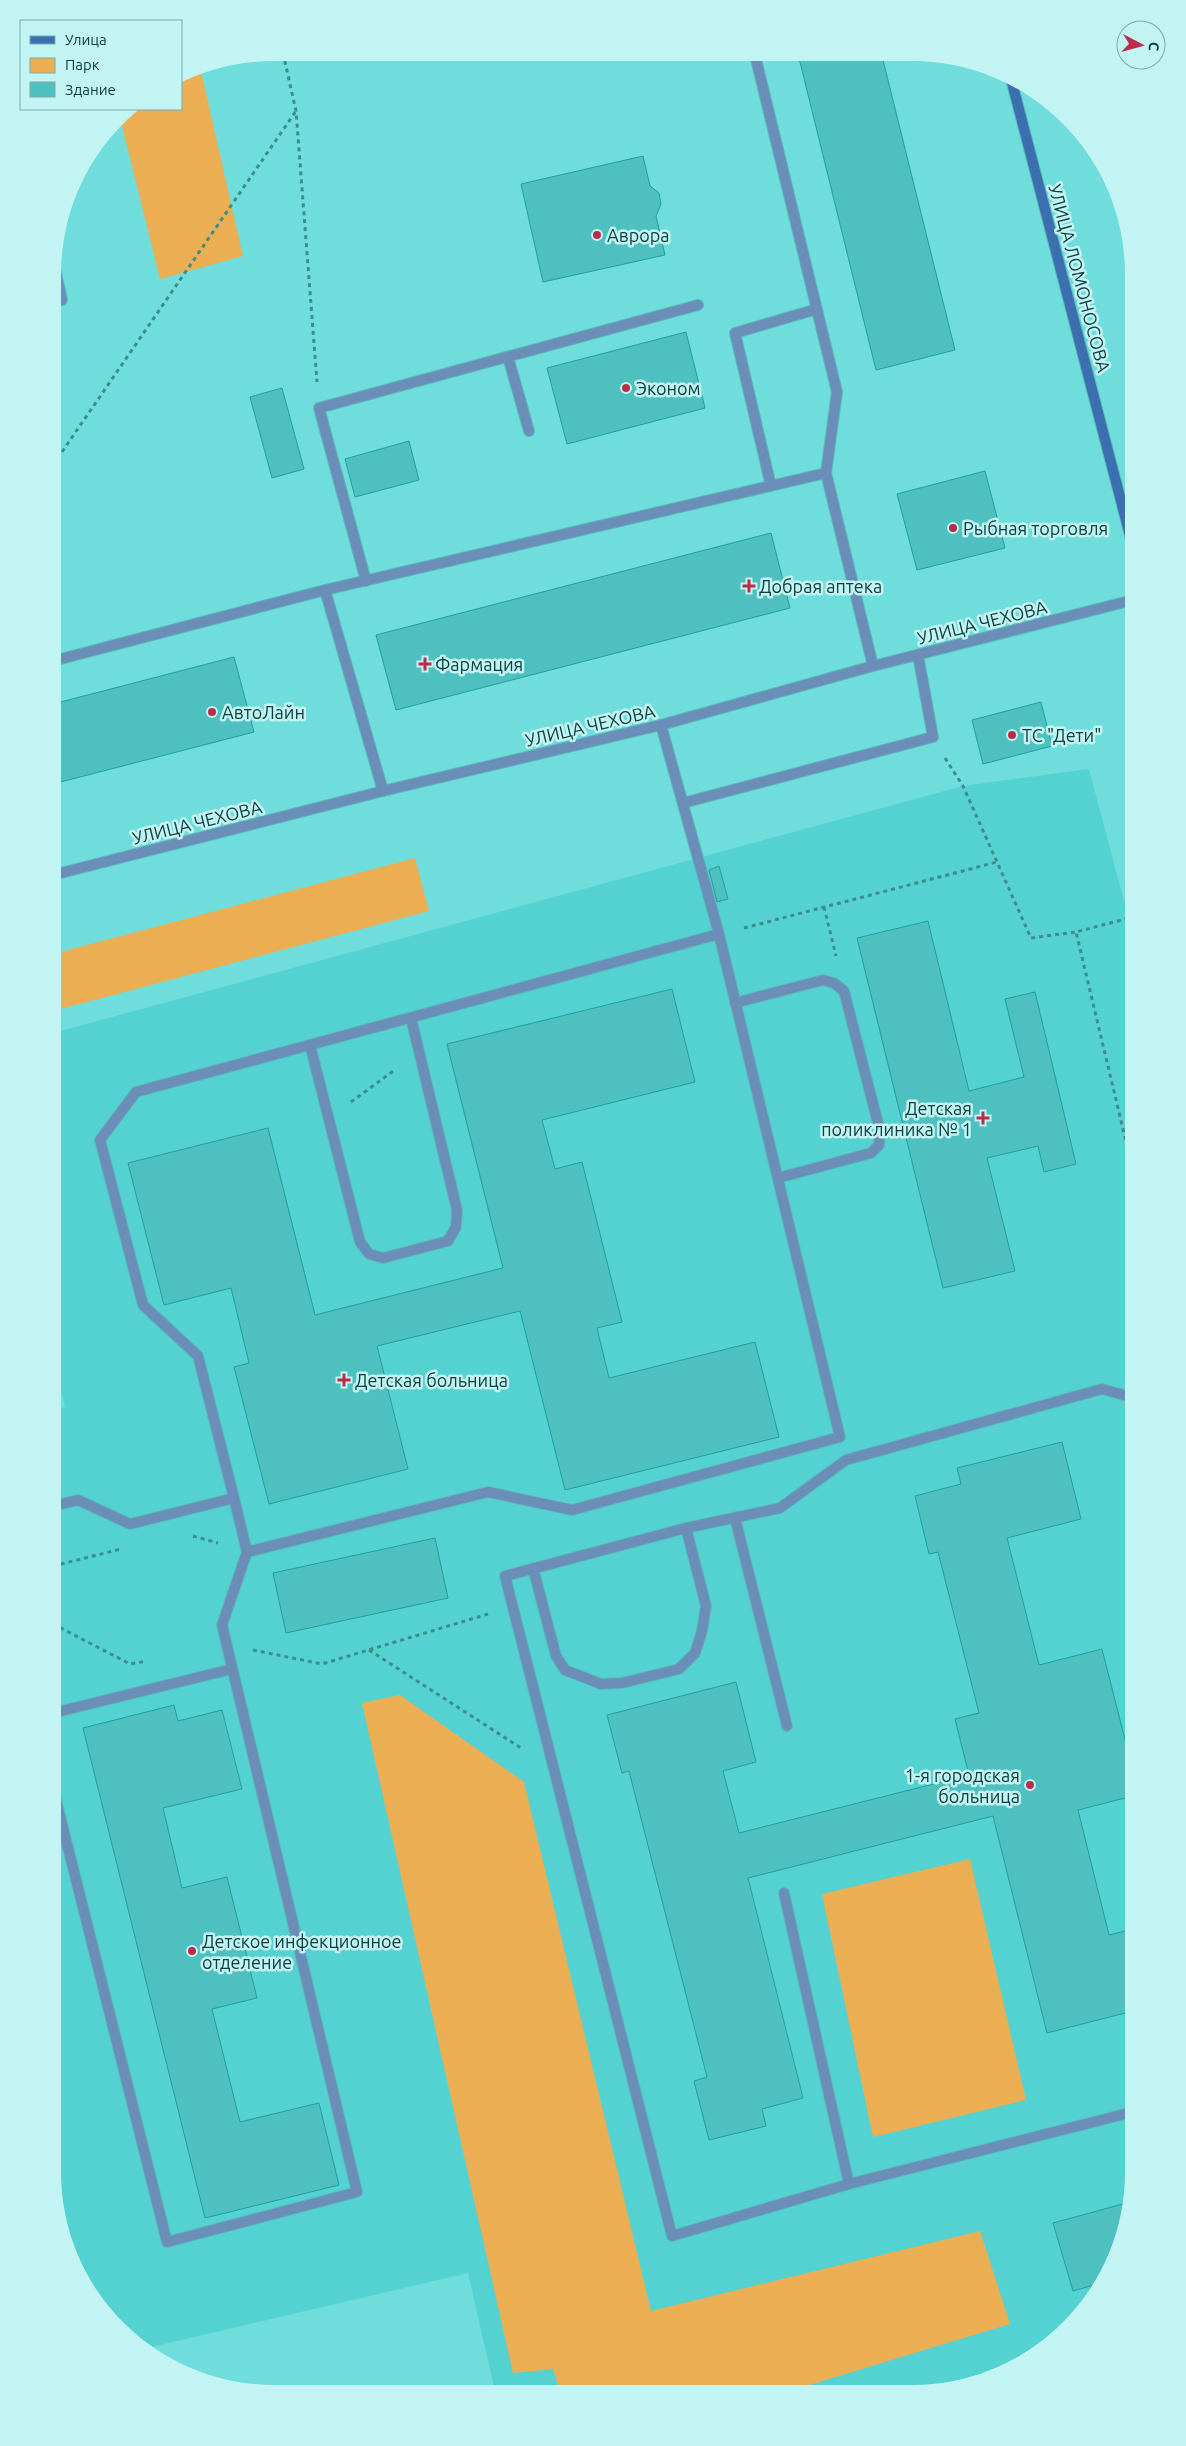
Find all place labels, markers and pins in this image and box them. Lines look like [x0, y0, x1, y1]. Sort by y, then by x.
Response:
place label: Аврора [607, 225, 669, 245]
marker: Аврора [591, 229, 603, 241]
place label: Эконом [636, 378, 701, 398]
marker: Эконом [620, 382, 632, 394]
place label: Рыбная торговля [963, 518, 1108, 538]
marker: Рыбная торговля [947, 522, 959, 534]
place label: Добрая аптека [759, 576, 882, 596]
marker: Добрая аптека [743, 580, 755, 592]
place label: Фармация [435, 654, 523, 674]
marker: Фармация [419, 658, 431, 670]
place label: АвтоЛайн [222, 702, 305, 722]
marker: АвтоЛайн [206, 706, 218, 718]
place label: ТС "Дети" [1022, 725, 1101, 745]
marker: ТС "Дети" [1006, 729, 1018, 741]
place label: Детская поликлиника № 1 [821, 1098, 972, 1139]
marker: Детская поликлиника № 1 [976, 1111, 990, 1125]
place label: Детская больница [355, 1370, 508, 1390]
marker: Детская больница [337, 1373, 351, 1387]
place label: 1-я городская больница [905, 1765, 1020, 1806]
marker: 1-я городская больница [1024, 1779, 1036, 1791]
place label: Детское инфекционное отделение [202, 1931, 402, 1972]
marker: Детское инфекционное отделение [186, 1945, 198, 1957]

